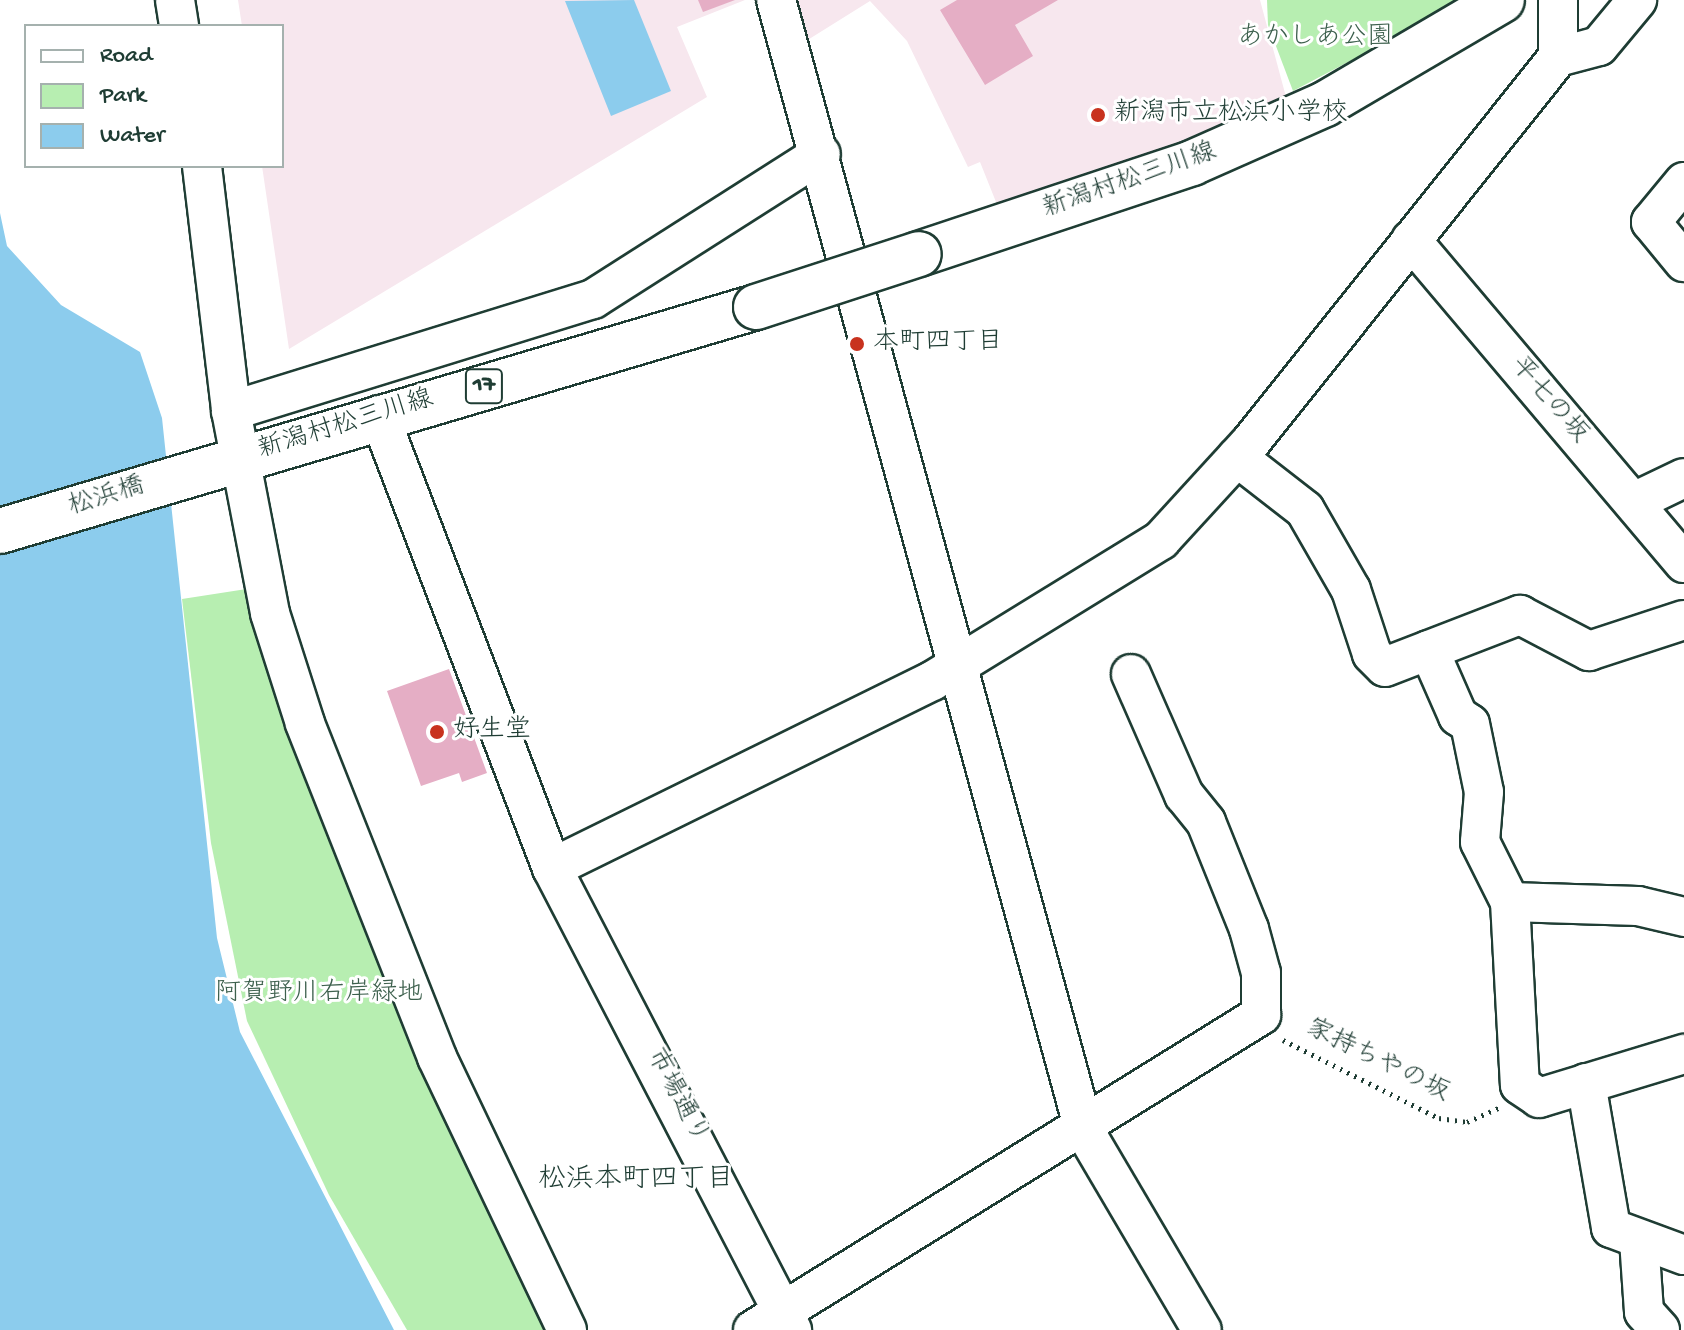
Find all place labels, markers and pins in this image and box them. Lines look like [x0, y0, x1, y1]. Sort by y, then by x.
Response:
place label: 新潟市立松浜小学校 [1114, 99, 1348, 131]
marker: 新潟市立松浜小学校 [1089, 106, 1107, 124]
place label: 本町四丁目 [873, 328, 1003, 360]
marker: 本町四丁目 [848, 335, 866, 353]
place label: 好生堂 [453, 716, 531, 748]
marker: 好生堂 [428, 723, 446, 741]

